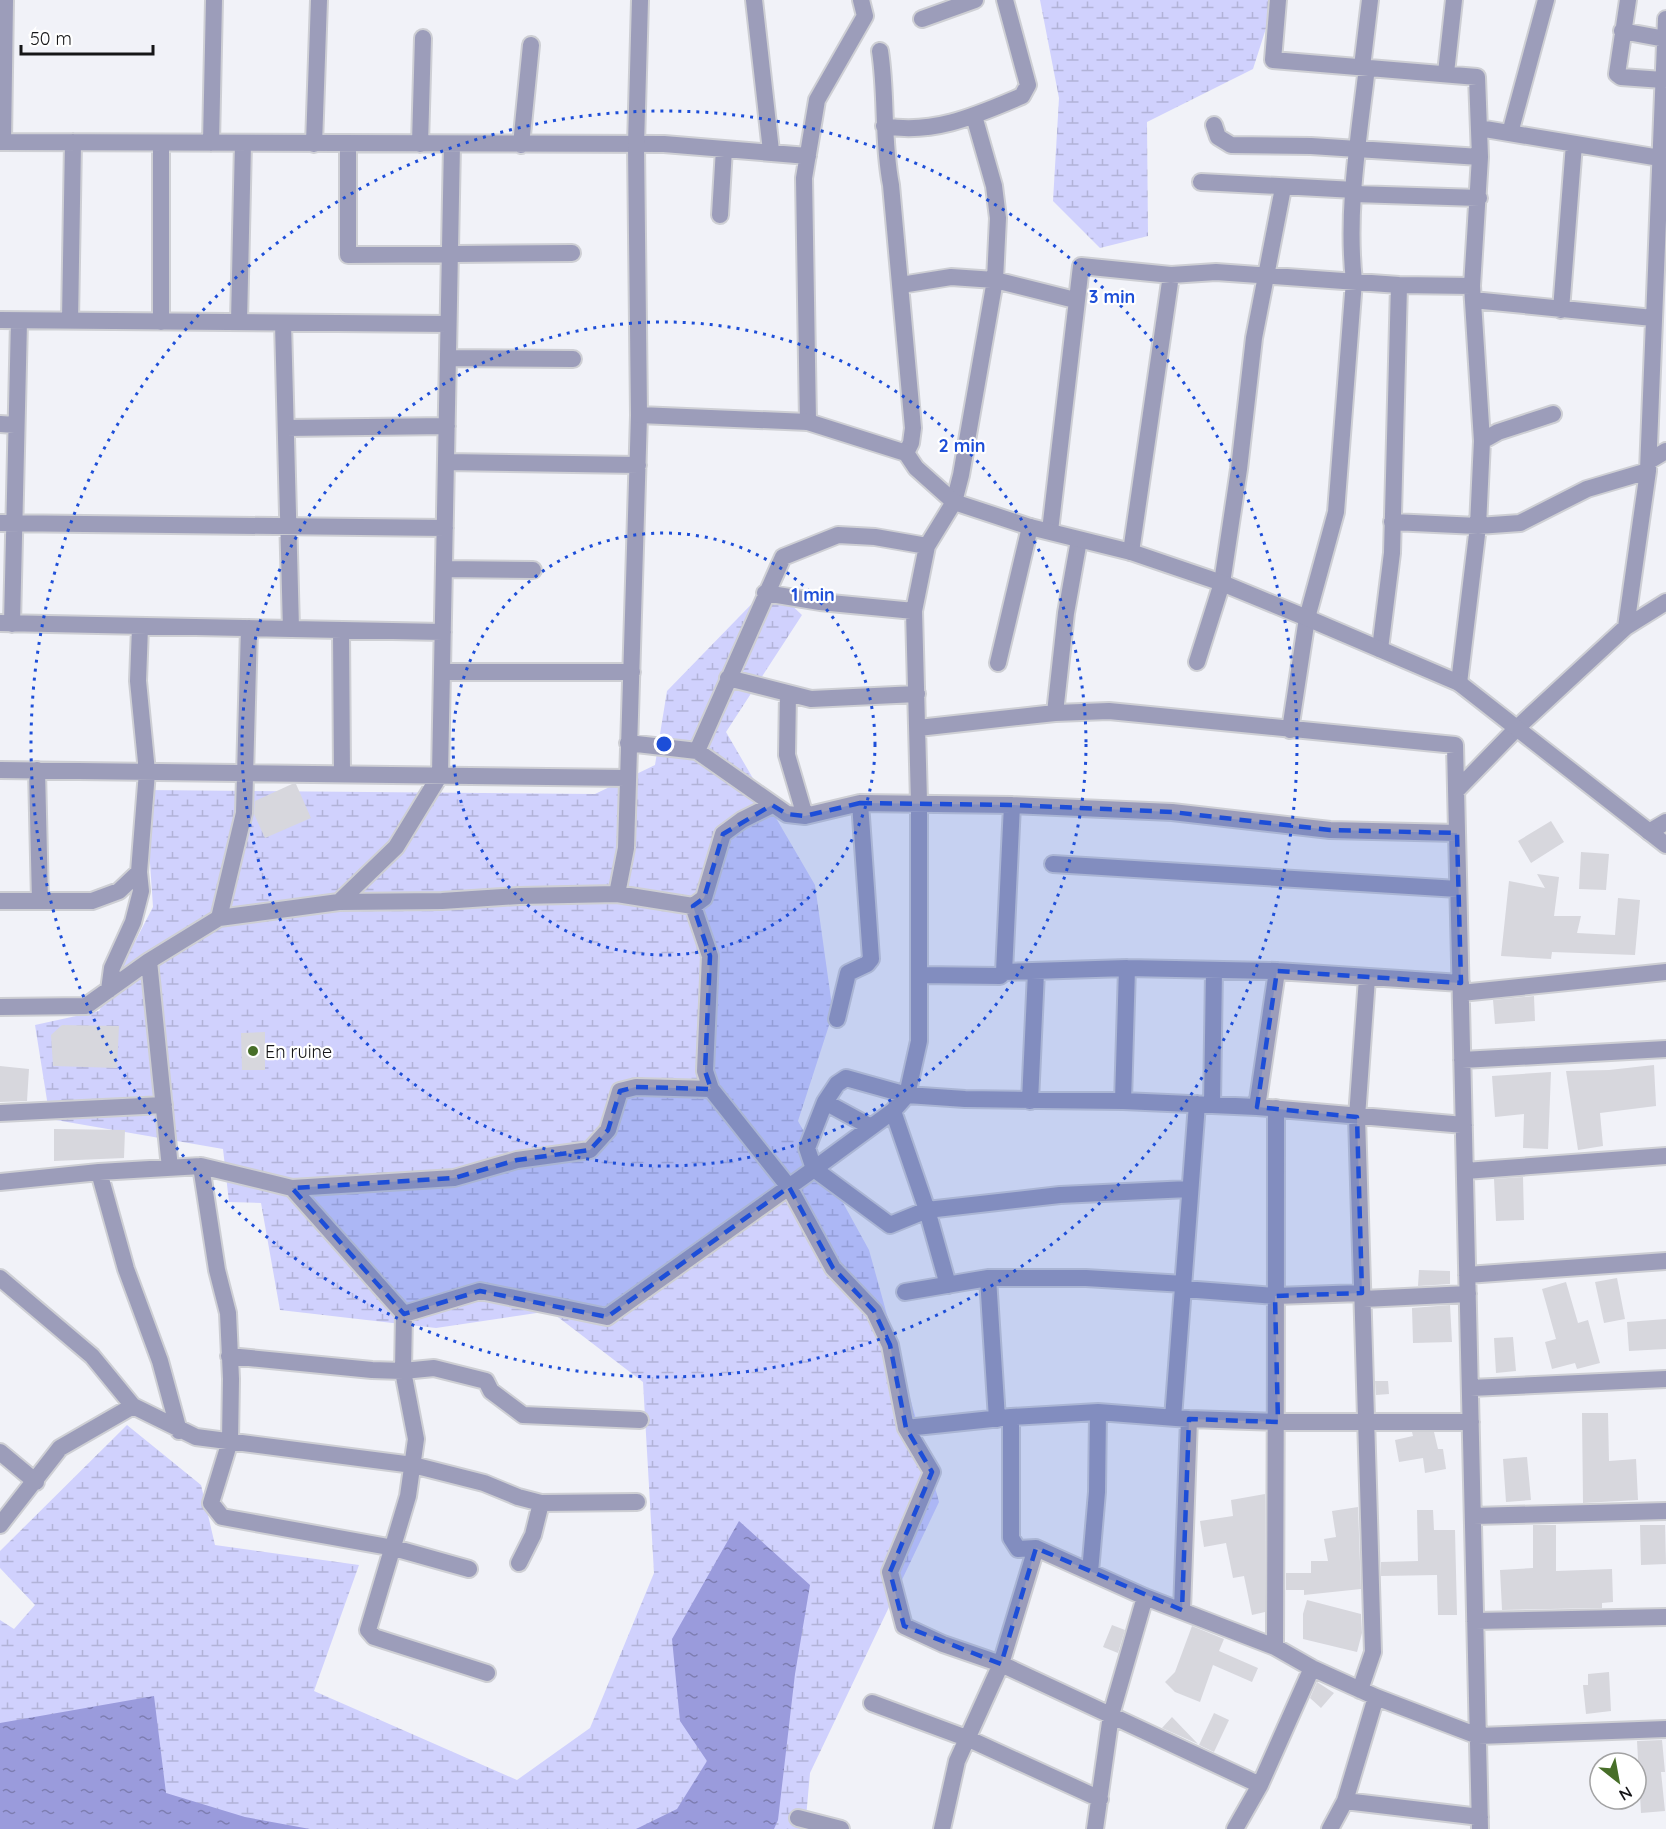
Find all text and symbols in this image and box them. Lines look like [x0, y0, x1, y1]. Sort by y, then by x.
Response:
scale bar [21, 18, 153, 56]
text: 50 m [30, 27, 72, 50]
text: 3 min [1089, 285, 1135, 308]
text: 2 min [939, 434, 985, 457]
text: 1 min [791, 583, 835, 606]
centre of rings [654, 734, 674, 754]
place label: En ruine [265, 1040, 332, 1063]
marker: En ruine [246, 1044, 260, 1058]
north arrow [1588, 1751, 1648, 1811]
text: N [1616, 1782, 1636, 1805]

